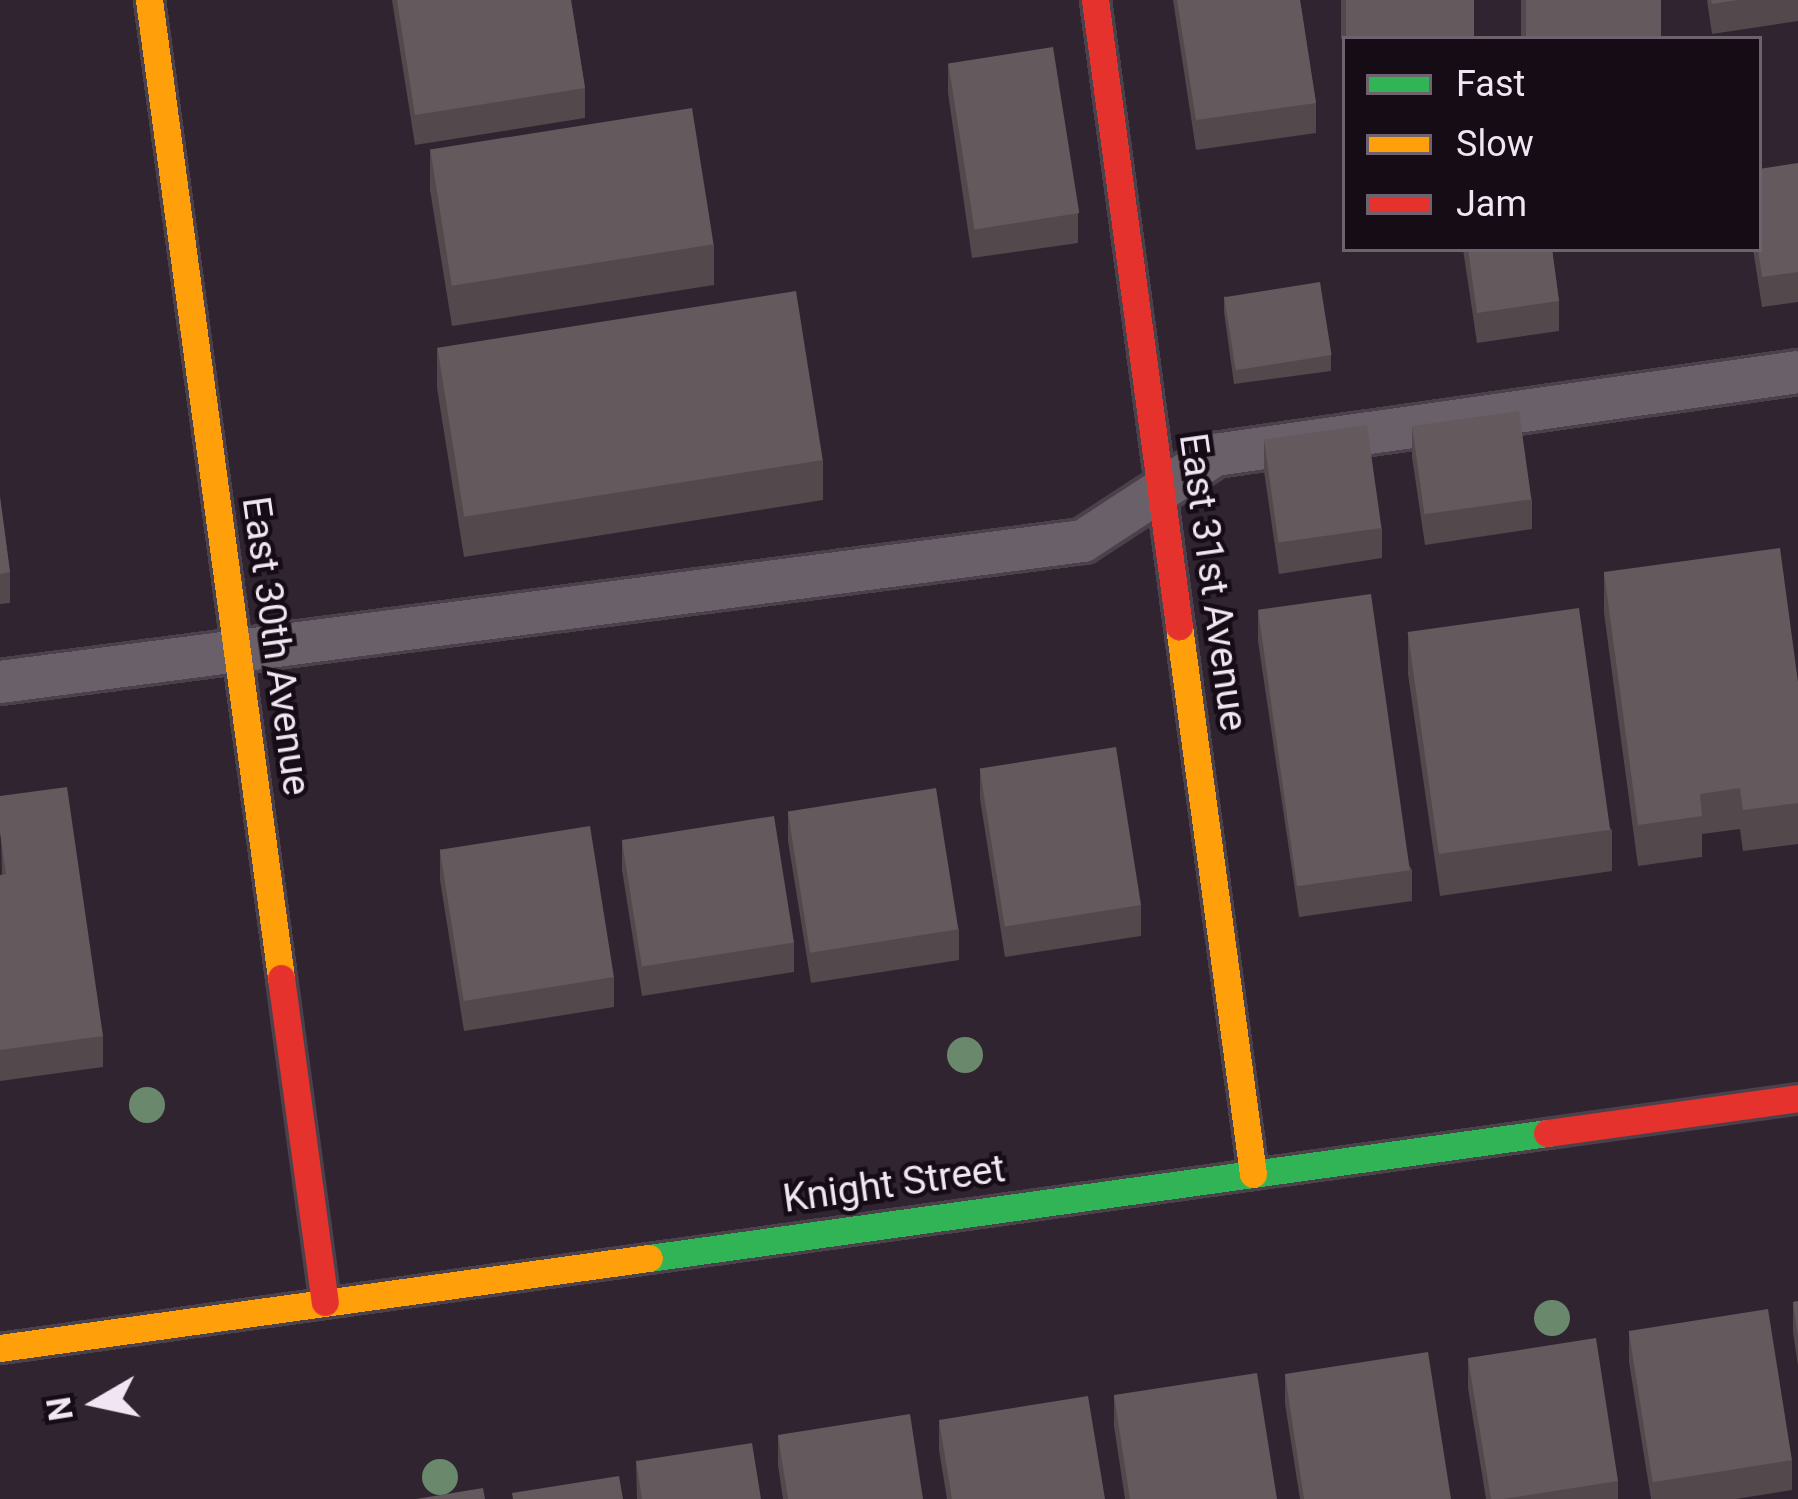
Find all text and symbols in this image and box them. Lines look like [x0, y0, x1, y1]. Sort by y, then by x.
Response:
legend [1342, 36, 1762, 252]
text: Fast [1456, 63, 1525, 105]
text: Slow [1456, 123, 1534, 165]
text: Jam [1456, 183, 1527, 225]
street label: East 31st Avenue [1169, 430, 1257, 734]
street label: East 30th Avenue [232, 494, 320, 798]
street label: Knight Street [780, 1145, 1008, 1223]
north arrow [36, 1343, 156, 1463]
text: N [39, 1394, 81, 1423]

